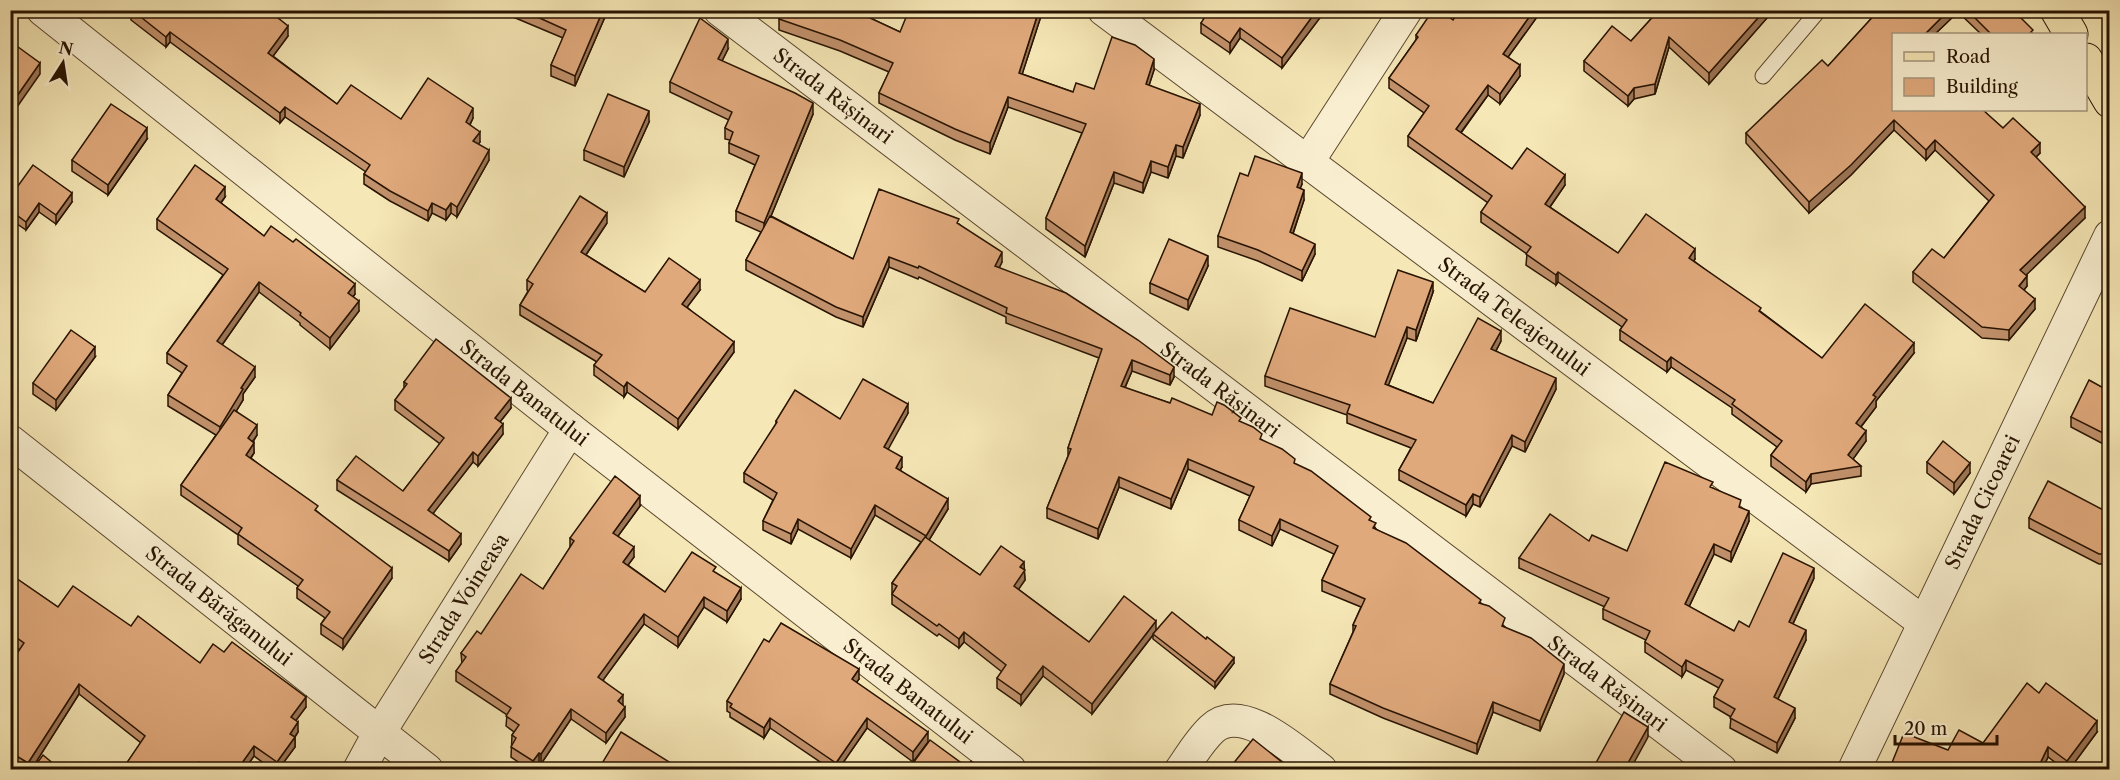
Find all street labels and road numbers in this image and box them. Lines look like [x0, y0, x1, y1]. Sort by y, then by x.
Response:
street label: Strada Rășinari [769, 43, 897, 149]
street label: Strada Teleajenului [1434, 252, 1595, 381]
street label: Strada Banatului [455, 334, 593, 451]
street label: Strada Rășinari [1156, 337, 1285, 443]
street label: Strada Cicoarei [1940, 431, 2025, 573]
street label: Strada Voineasa [414, 528, 514, 668]
street label: Strada Bărăganului [141, 541, 297, 671]
street label: Strada Rășinari [1543, 631, 1672, 737]
street label: Strada Banatului [839, 633, 978, 749]

